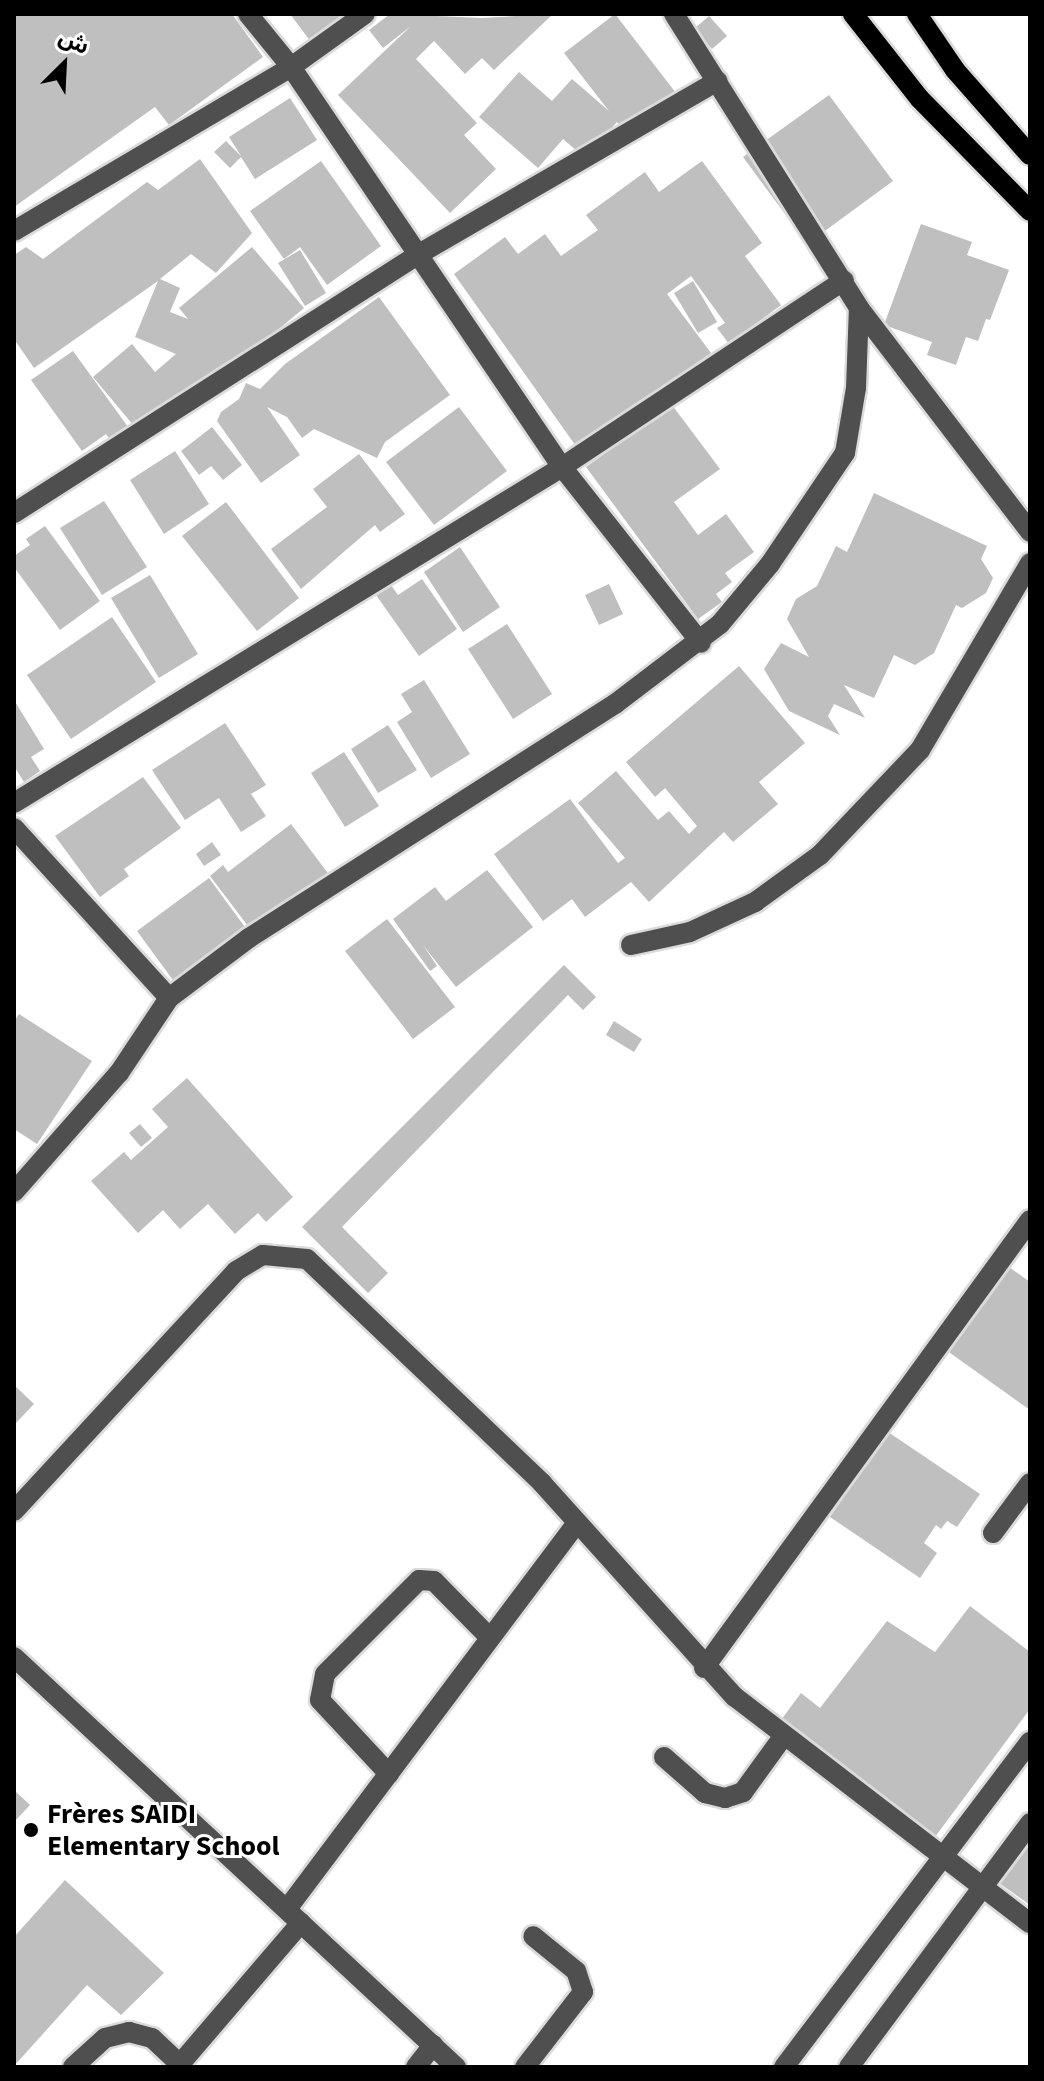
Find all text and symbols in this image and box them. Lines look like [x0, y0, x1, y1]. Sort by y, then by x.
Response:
text: ش [53, 21, 94, 63]
north arrow [24, 24, 104, 104]
place label: Frères SAIDI Elementary School [47, 1797, 280, 1863]
marker: Frères SAIDI Elementary School [22, 1821, 40, 1839]

